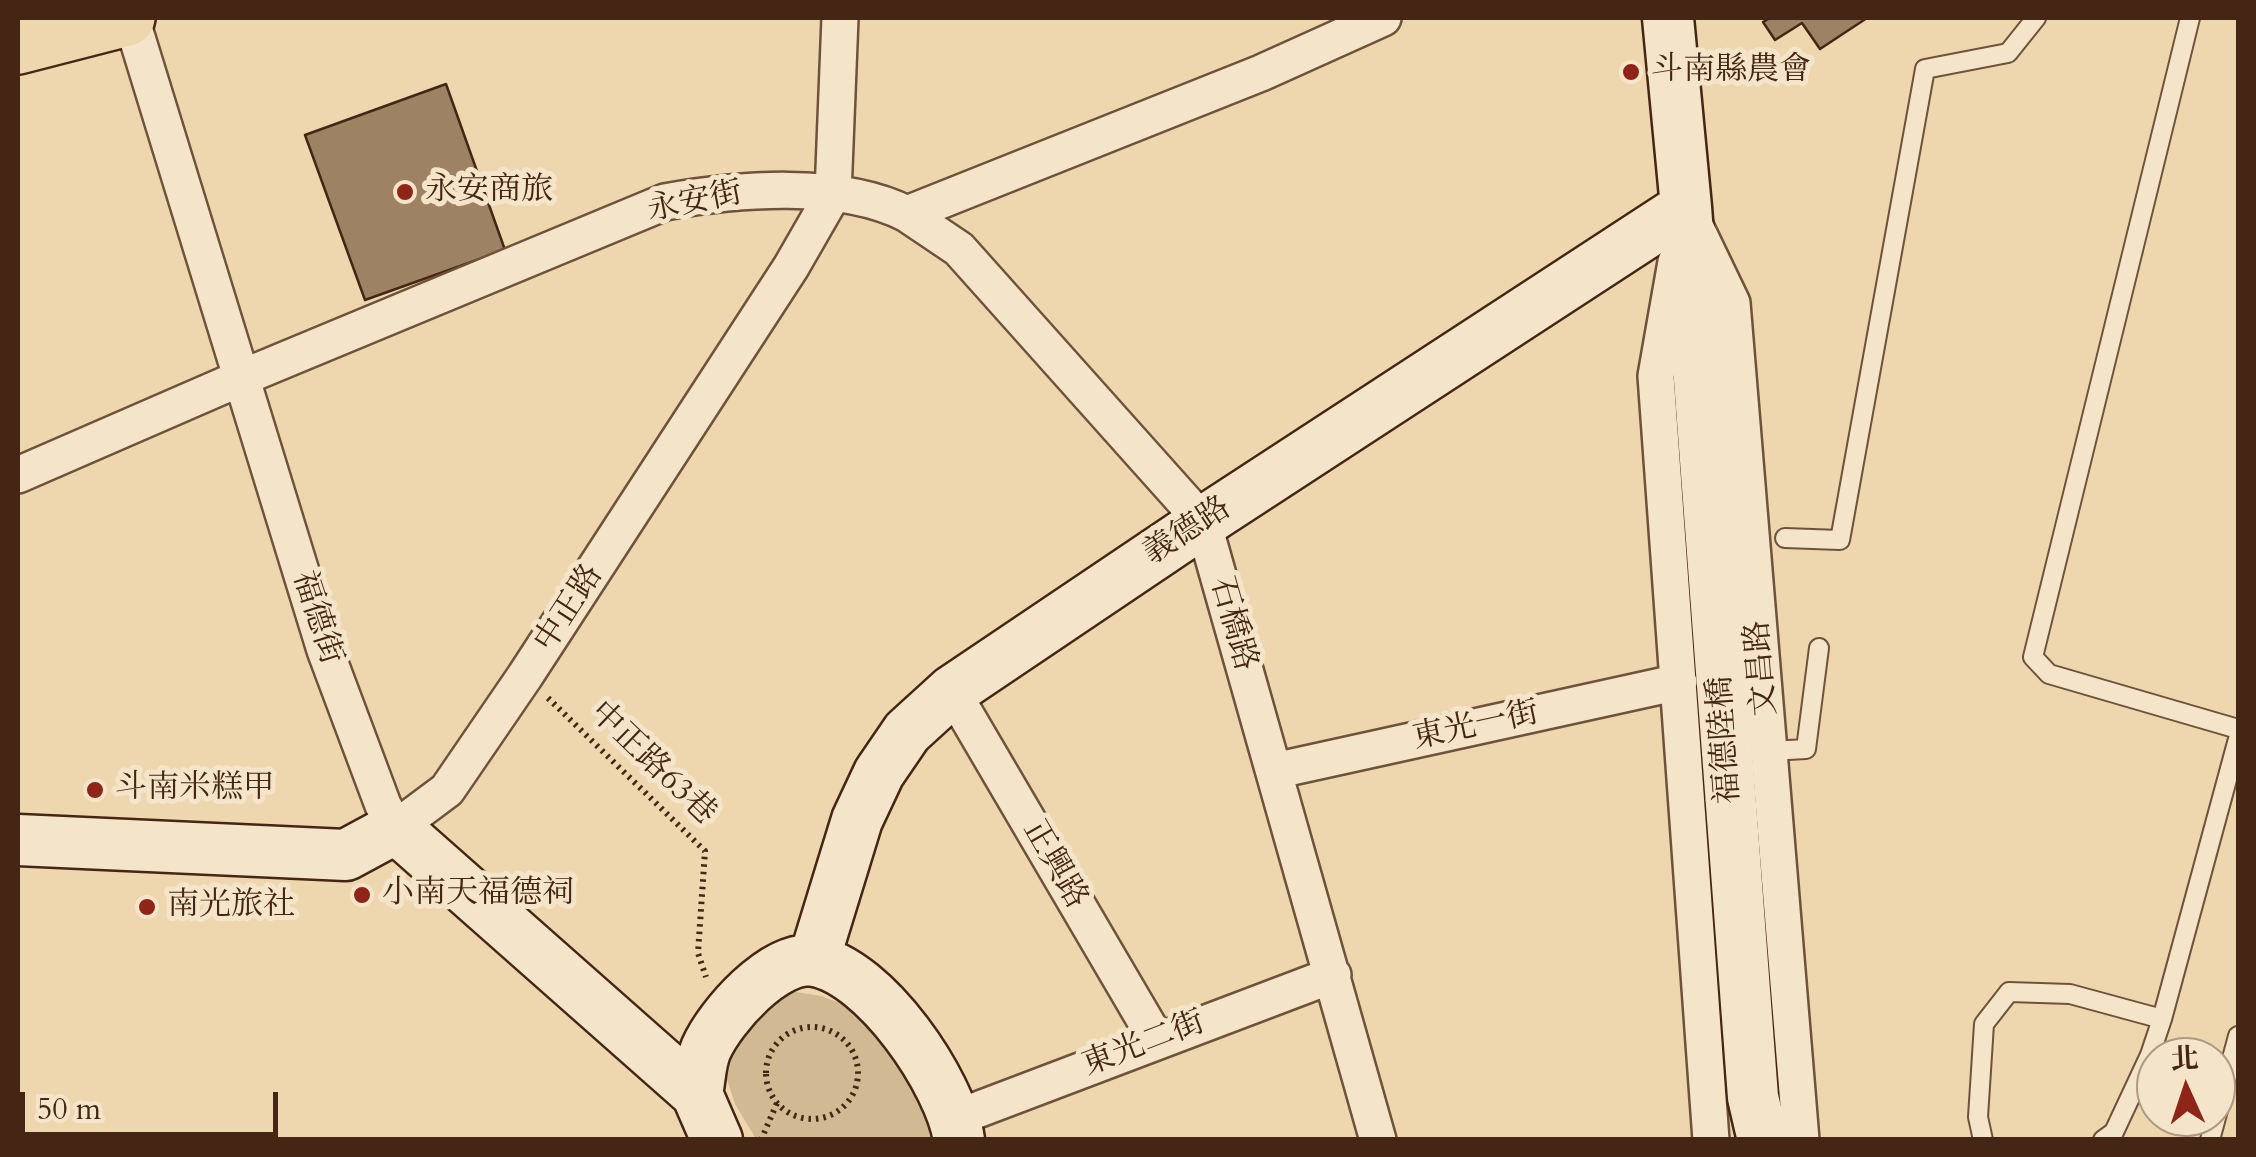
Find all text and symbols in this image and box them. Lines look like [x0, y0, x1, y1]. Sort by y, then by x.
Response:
place label: 斗南縣農會 [1651, 53, 1811, 91]
marker: 斗南縣農會 [1620, 61, 1642, 83]
place label: 永安商旅 [425, 173, 553, 211]
street label: 永安街 [644, 175, 746, 231]
marker: 永安商旅 [394, 181, 416, 203]
street label: 義德路 [1137, 490, 1239, 574]
street label: 中正路 [528, 558, 612, 660]
street label: 福德街 [283, 566, 349, 670]
street label: 石橋路 [1200, 573, 1264, 675]
street label: 文昌路 [1740, 619, 1786, 717]
street label: 福德陸橋 [1702, 675, 1750, 805]
street label: 中正路63巷 [581, 694, 723, 834]
street label: 東光一街 [1409, 695, 1543, 759]
place label: 斗南米糕甲 [115, 771, 275, 809]
marker: 斗南米糕甲 [84, 779, 106, 801]
street label: 正興路 [1013, 814, 1095, 916]
place label: 小南天福德祠 [382, 876, 574, 914]
marker: 小南天福德祠 [351, 884, 373, 906]
place label: 南光旅社 [167, 888, 295, 926]
marker: 南光旅社 [136, 896, 158, 918]
street label: 東光二街 [1077, 1004, 1211, 1086]
north arrow [2136, 1037, 2236, 1137]
text: 北 [2170, 1039, 2200, 1079]
scale bar [25, 1072, 282, 1134]
text: 50 m [37, 1089, 101, 1130]

